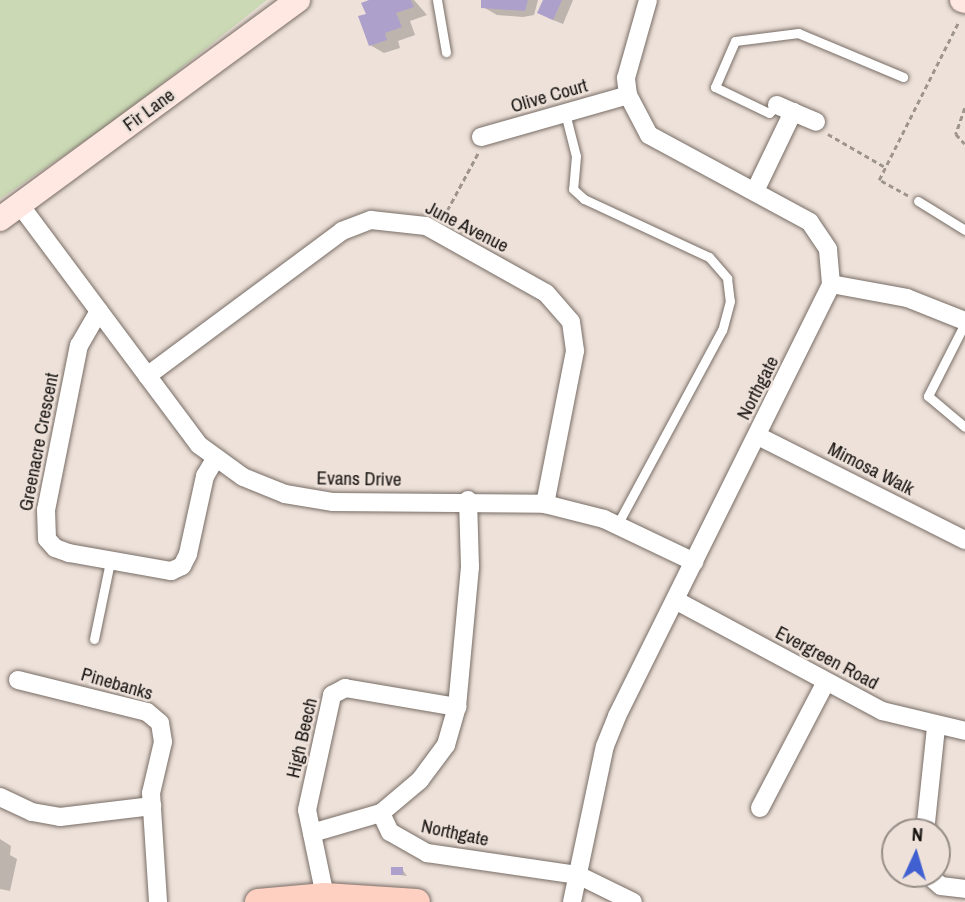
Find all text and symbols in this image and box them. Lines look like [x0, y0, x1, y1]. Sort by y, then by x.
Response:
street label: Olive Court [508, 74, 590, 118]
street label: Fir Lane [119, 84, 179, 136]
street label: June Avenue [421, 196, 513, 258]
street label: Northgate [732, 352, 784, 424]
street label: Greenacre Crescent [14, 371, 64, 513]
street label: Mimosa Walk [824, 438, 918, 500]
street label: Evans Drive [316, 467, 402, 491]
street label: Evergreen Road [772, 621, 882, 695]
street label: Pinebanks [78, 663, 156, 705]
street label: High Beech [282, 696, 322, 780]
street label: Northgate [419, 815, 491, 851]
north arrow [881, 818, 951, 888]
text: N [911, 821, 924, 847]

